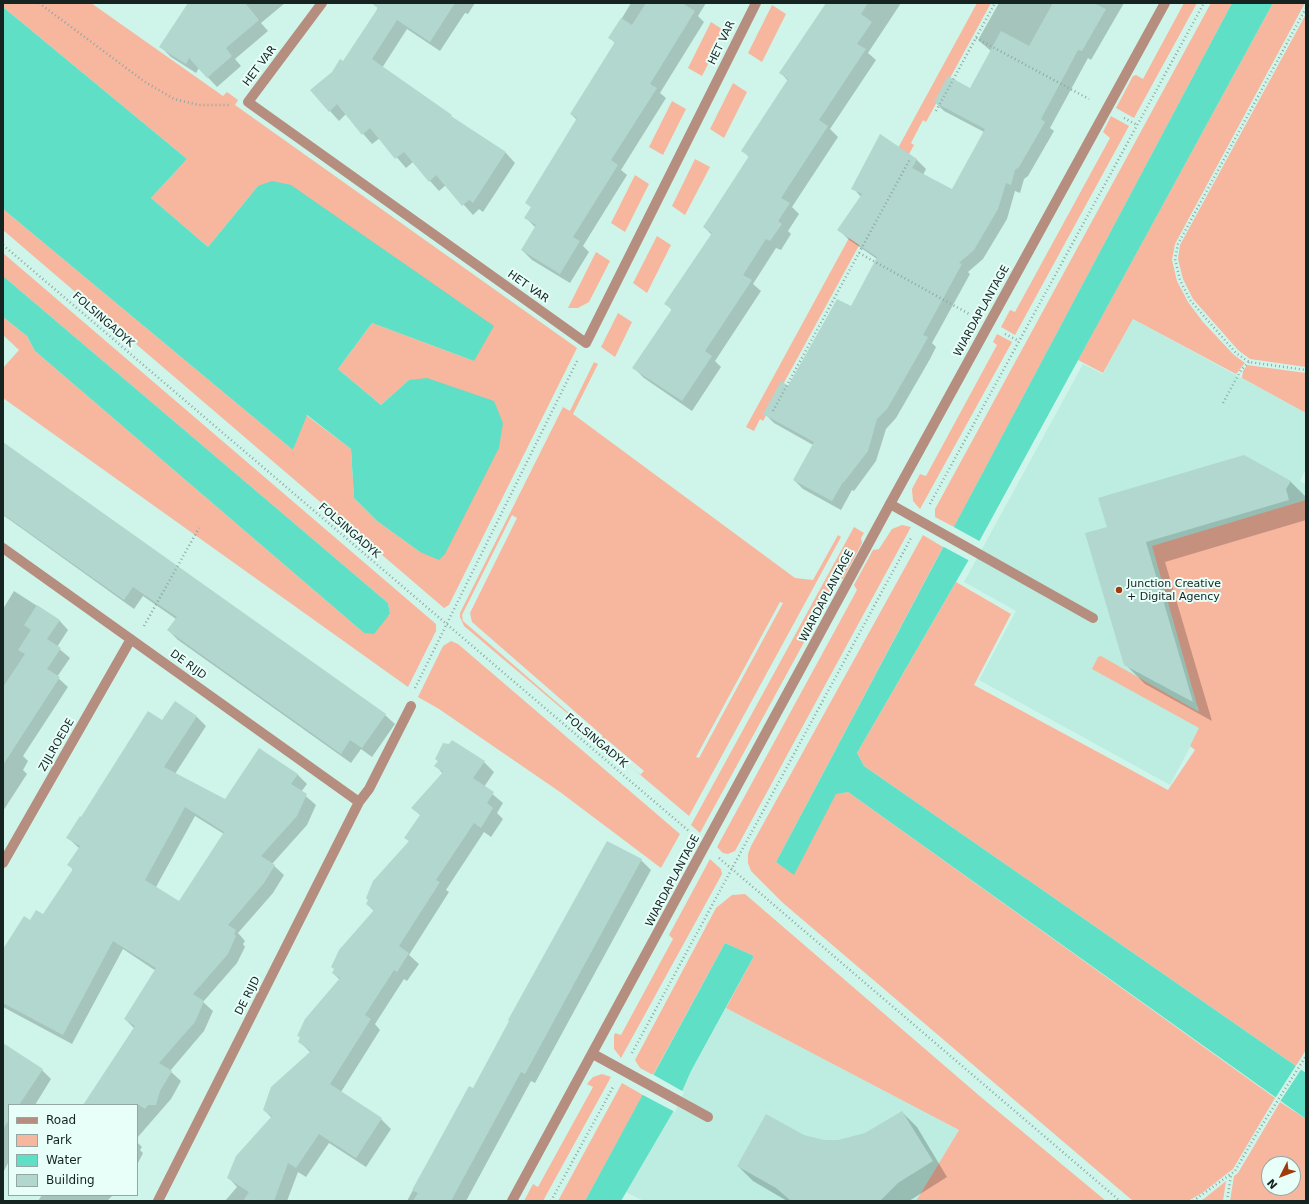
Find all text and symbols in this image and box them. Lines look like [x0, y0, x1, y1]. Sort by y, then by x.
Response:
street label: HET VAR [706, 19, 738, 67]
street label: HET VAR [240, 43, 280, 89]
street label: WIARDAPLANTAGE [951, 263, 1013, 359]
street label: HET VAR [505, 268, 551, 306]
street label: FOLSINGADYK [69, 290, 137, 350]
street label: FOLSINGADYK [315, 501, 383, 561]
street label: WIARDAPLANTAGE [797, 548, 857, 644]
place label: Junction Creative + Digital Agency [1127, 577, 1221, 603]
marker: Junction Creative + Digital Agency [1114, 585, 1124, 595]
street label: DE RIJD [167, 647, 209, 683]
street label: FOLSINGADYK [562, 711, 630, 771]
street label: ZIJLROEDE [37, 716, 77, 774]
street label: WIARDAPLANTAGE [643, 833, 703, 929]
street label: DE RIJD [233, 975, 263, 1017]
legend [8, 1104, 138, 1196]
text: Road [46, 1113, 76, 1127]
text: Park [46, 1133, 72, 1147]
text: Water [46, 1153, 81, 1167]
north arrow [1261, 1156, 1301, 1196]
text: Building [46, 1173, 95, 1187]
text: N [1265, 1176, 1280, 1191]

